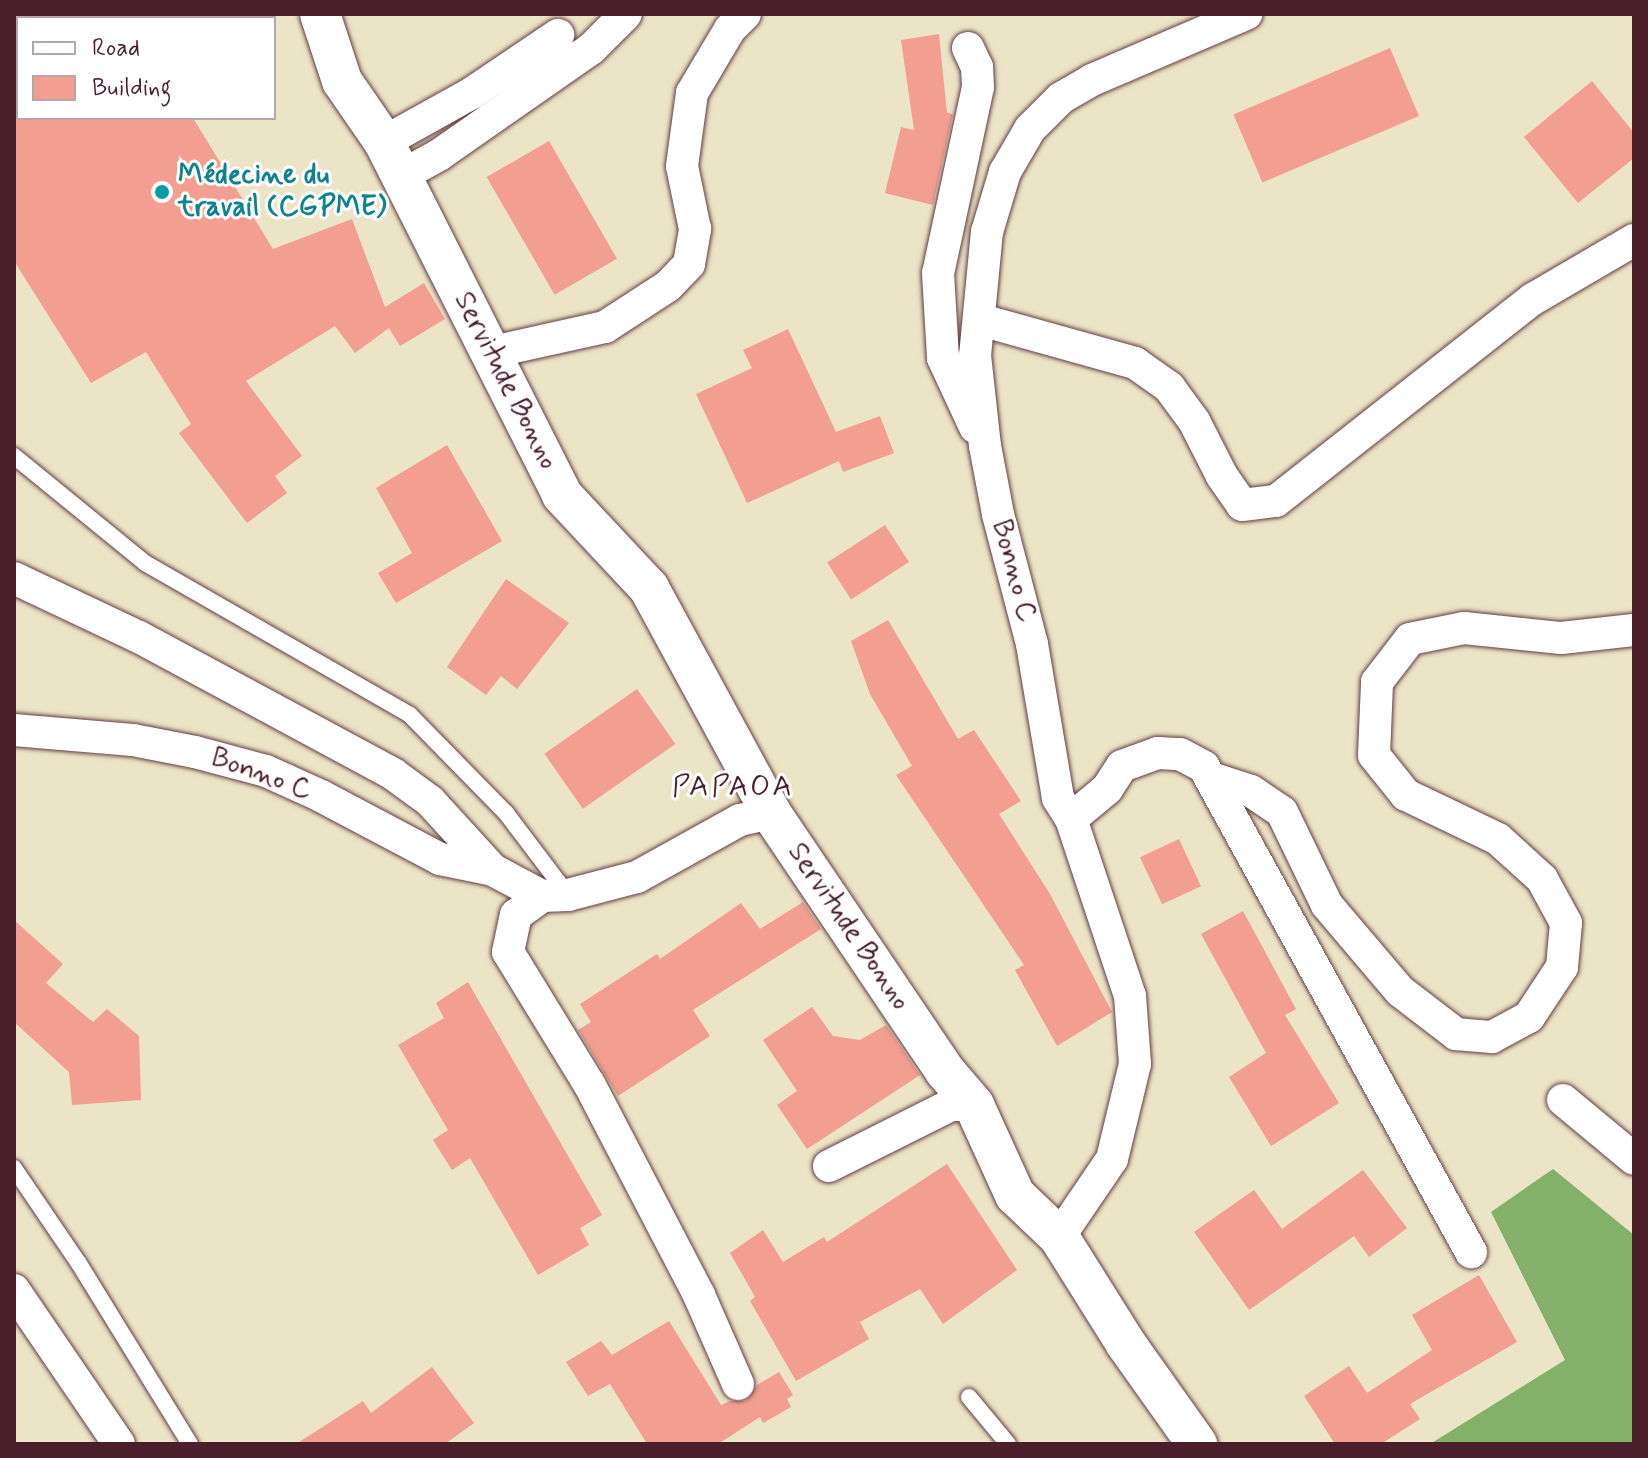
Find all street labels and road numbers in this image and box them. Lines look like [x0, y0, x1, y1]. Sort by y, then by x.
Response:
street label: Servitude Bonno [445, 285, 565, 477]
street label: Bonno C [983, 516, 1043, 626]
street label: Bonno C [206, 741, 316, 809]
street label: Servitude Bonno [779, 836, 917, 1018]

